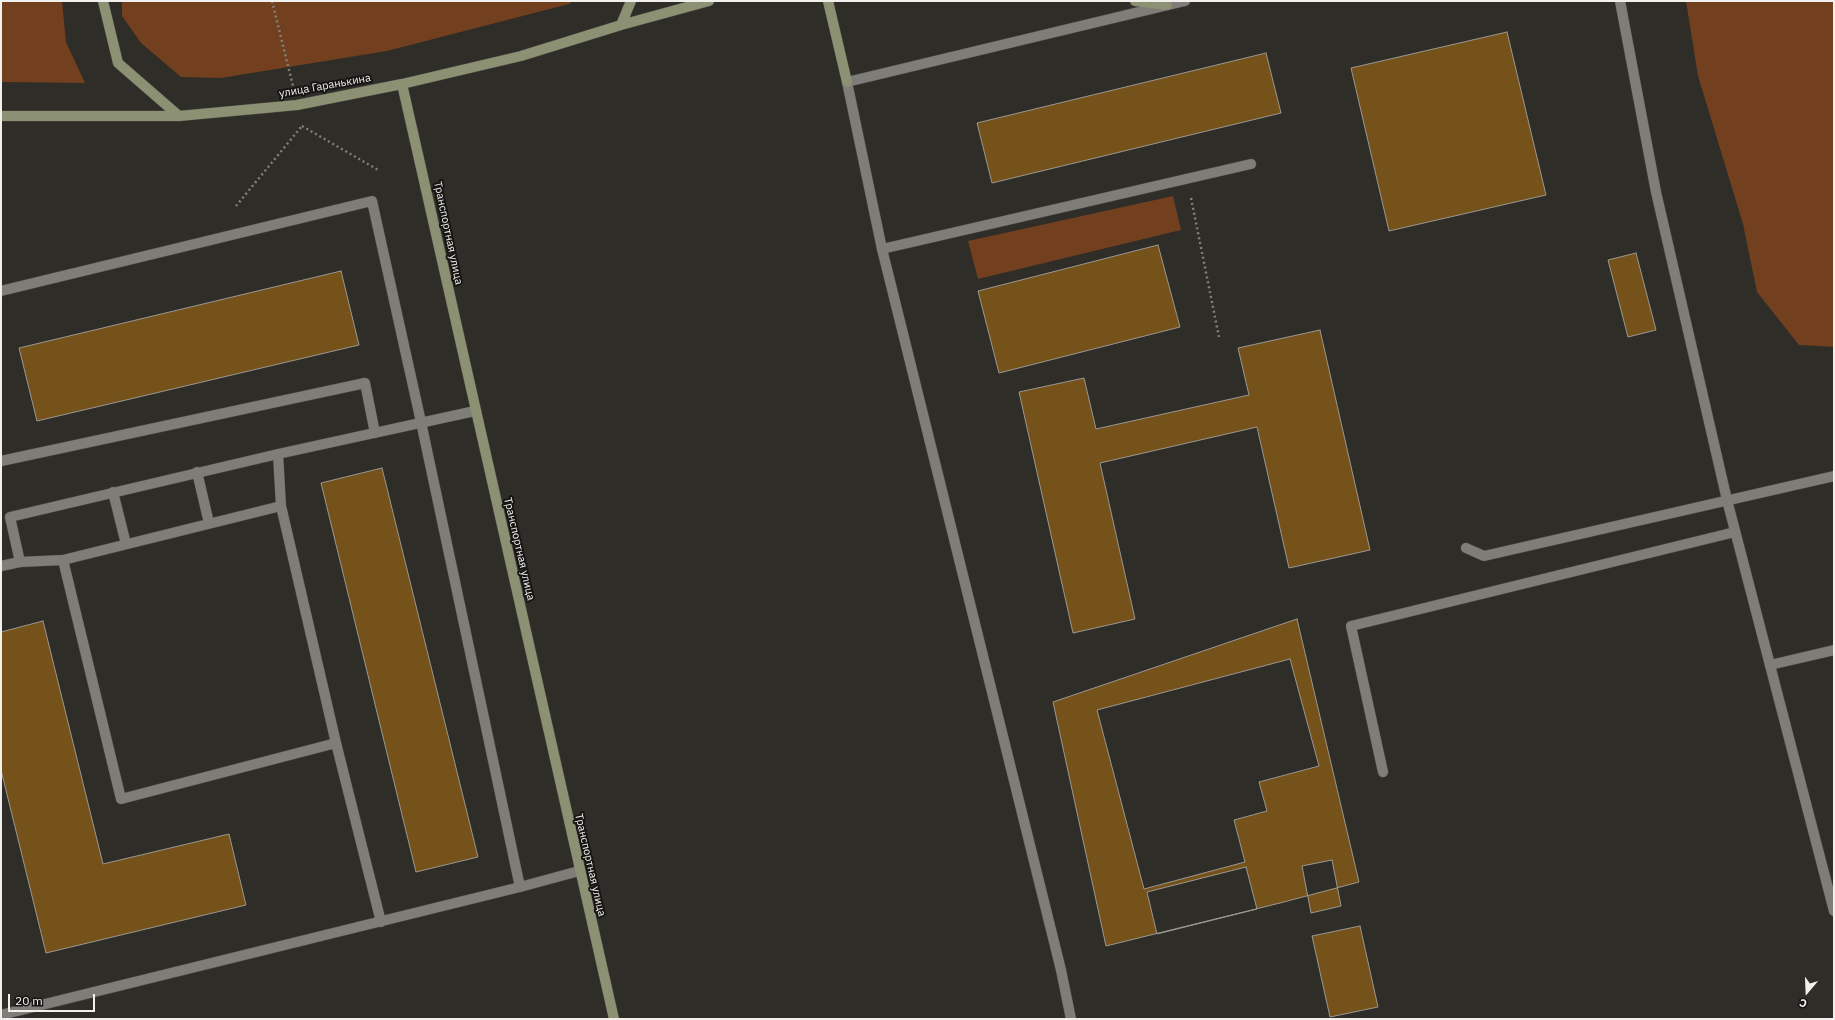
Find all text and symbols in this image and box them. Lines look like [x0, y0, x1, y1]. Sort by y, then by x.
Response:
street label: улица Гаранькина [278, 71, 372, 101]
street label: Транспортная улица [431, 180, 465, 286]
street label: Транспортная улица [501, 496, 537, 602]
street label: Транспортная улица [572, 812, 608, 918]
north arrow [1787, 972, 1827, 1012]
scale bar [10, 986, 97, 1012]
text: 20 m [15, 993, 43, 1008]
text: С [1797, 996, 1809, 1011]

